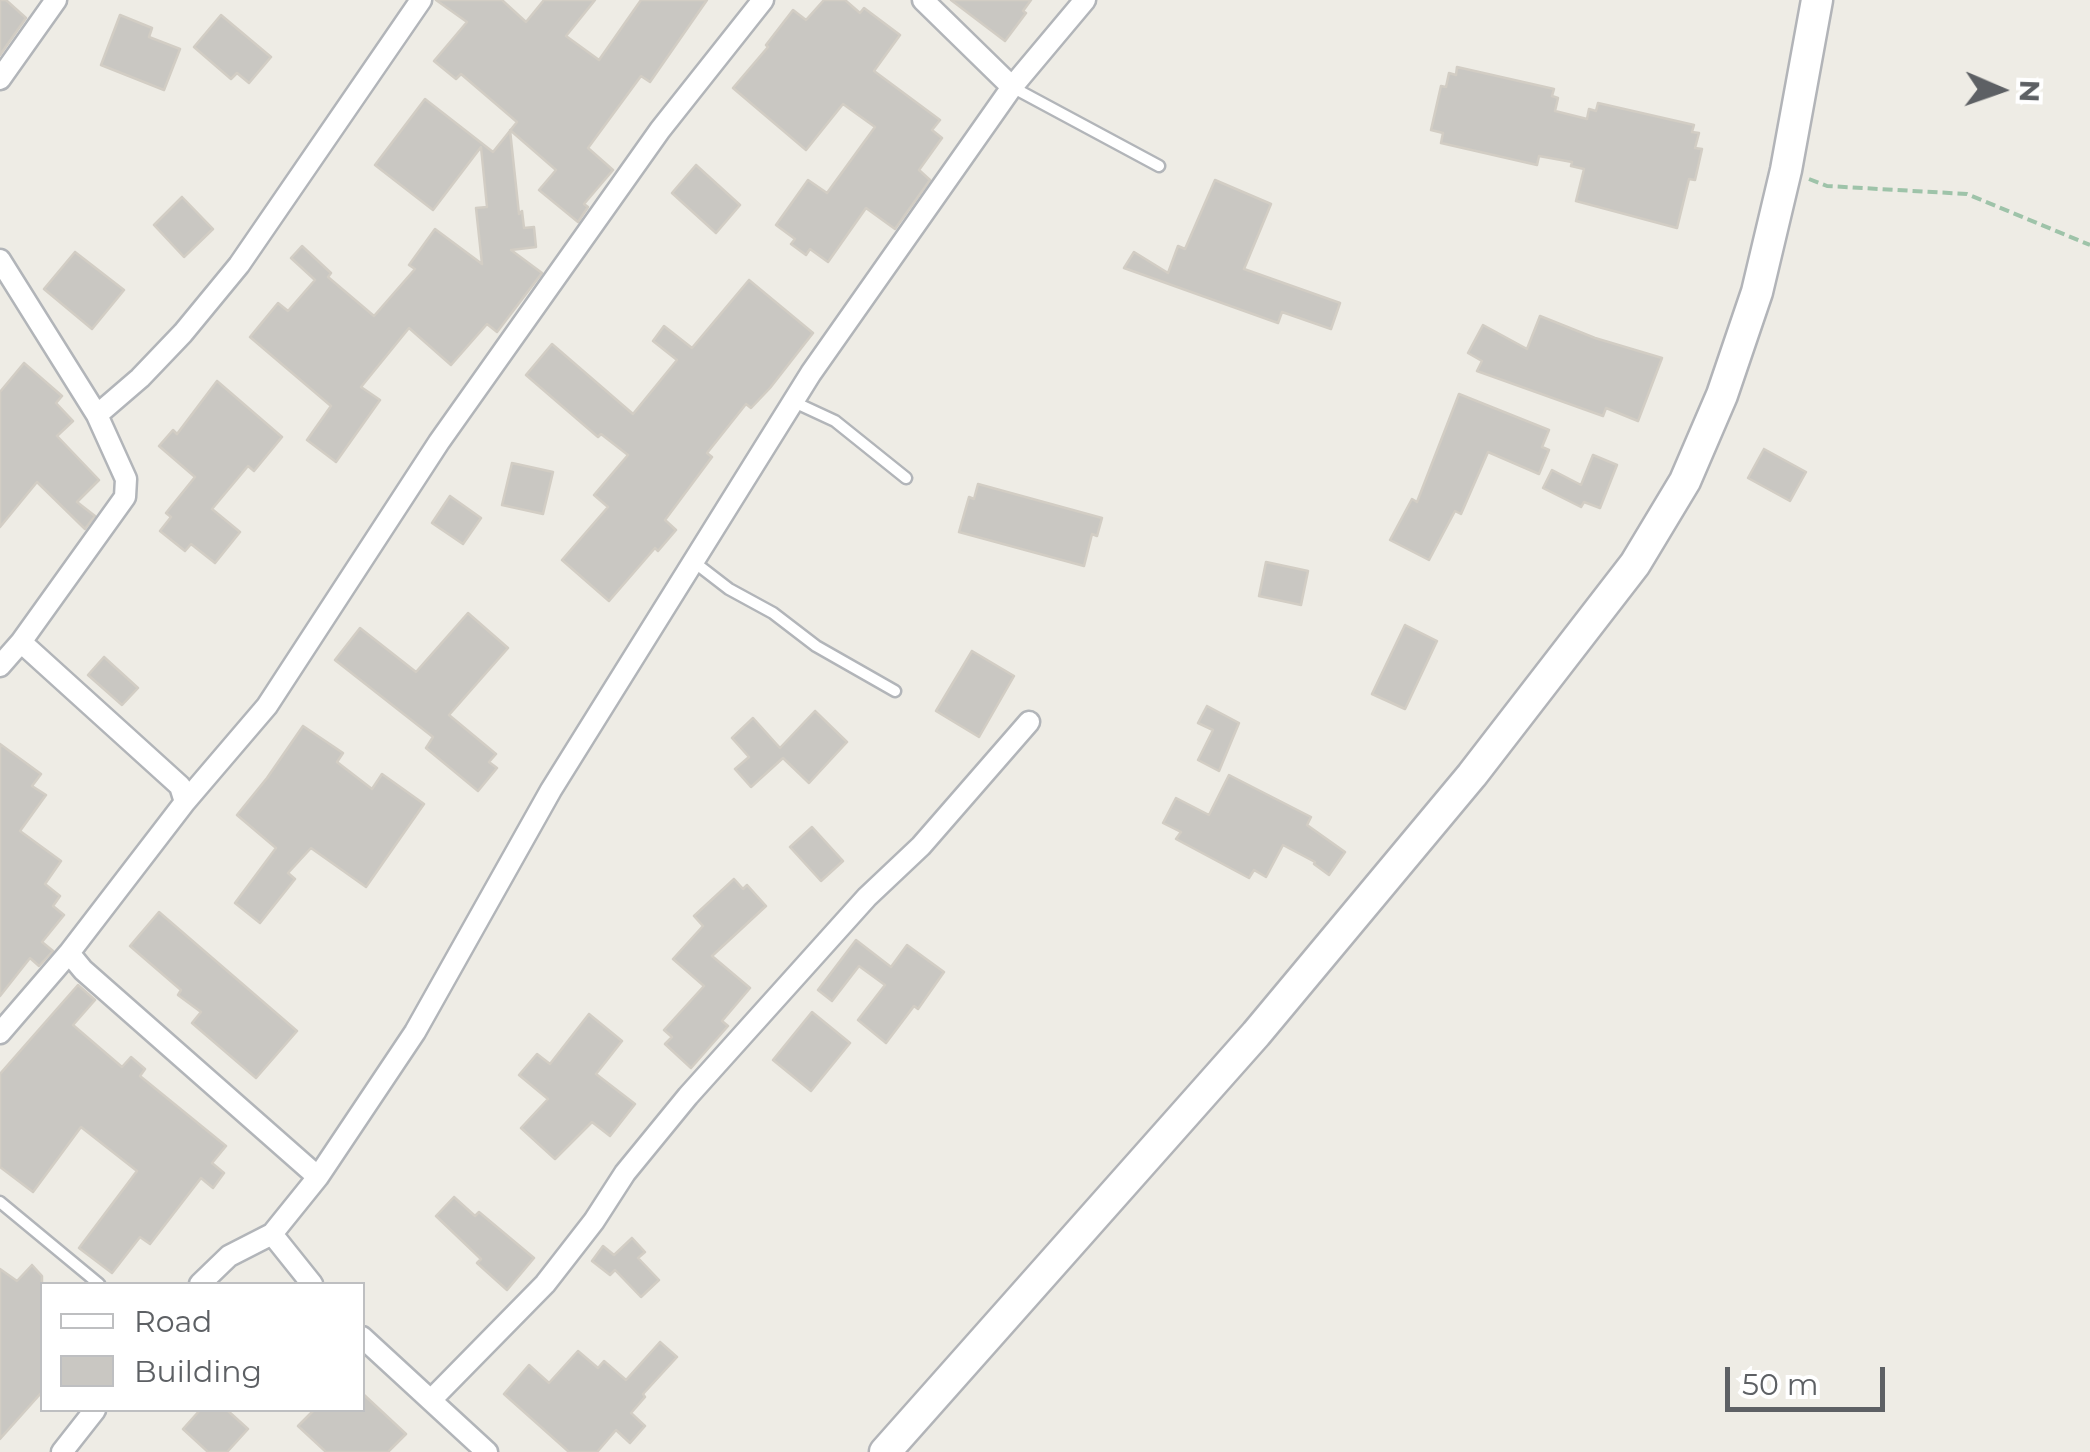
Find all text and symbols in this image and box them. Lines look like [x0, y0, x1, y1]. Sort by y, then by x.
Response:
north arrow [1950, 40, 2050, 140]
text: N [2013, 79, 2047, 103]
legend [40, 1282, 365, 1412]
text: Road [134, 1303, 212, 1340]
scale bar [1730, 1347, 1890, 1409]
text: Building [134, 1353, 262, 1390]
text: 50 m [1742, 1366, 1819, 1403]

